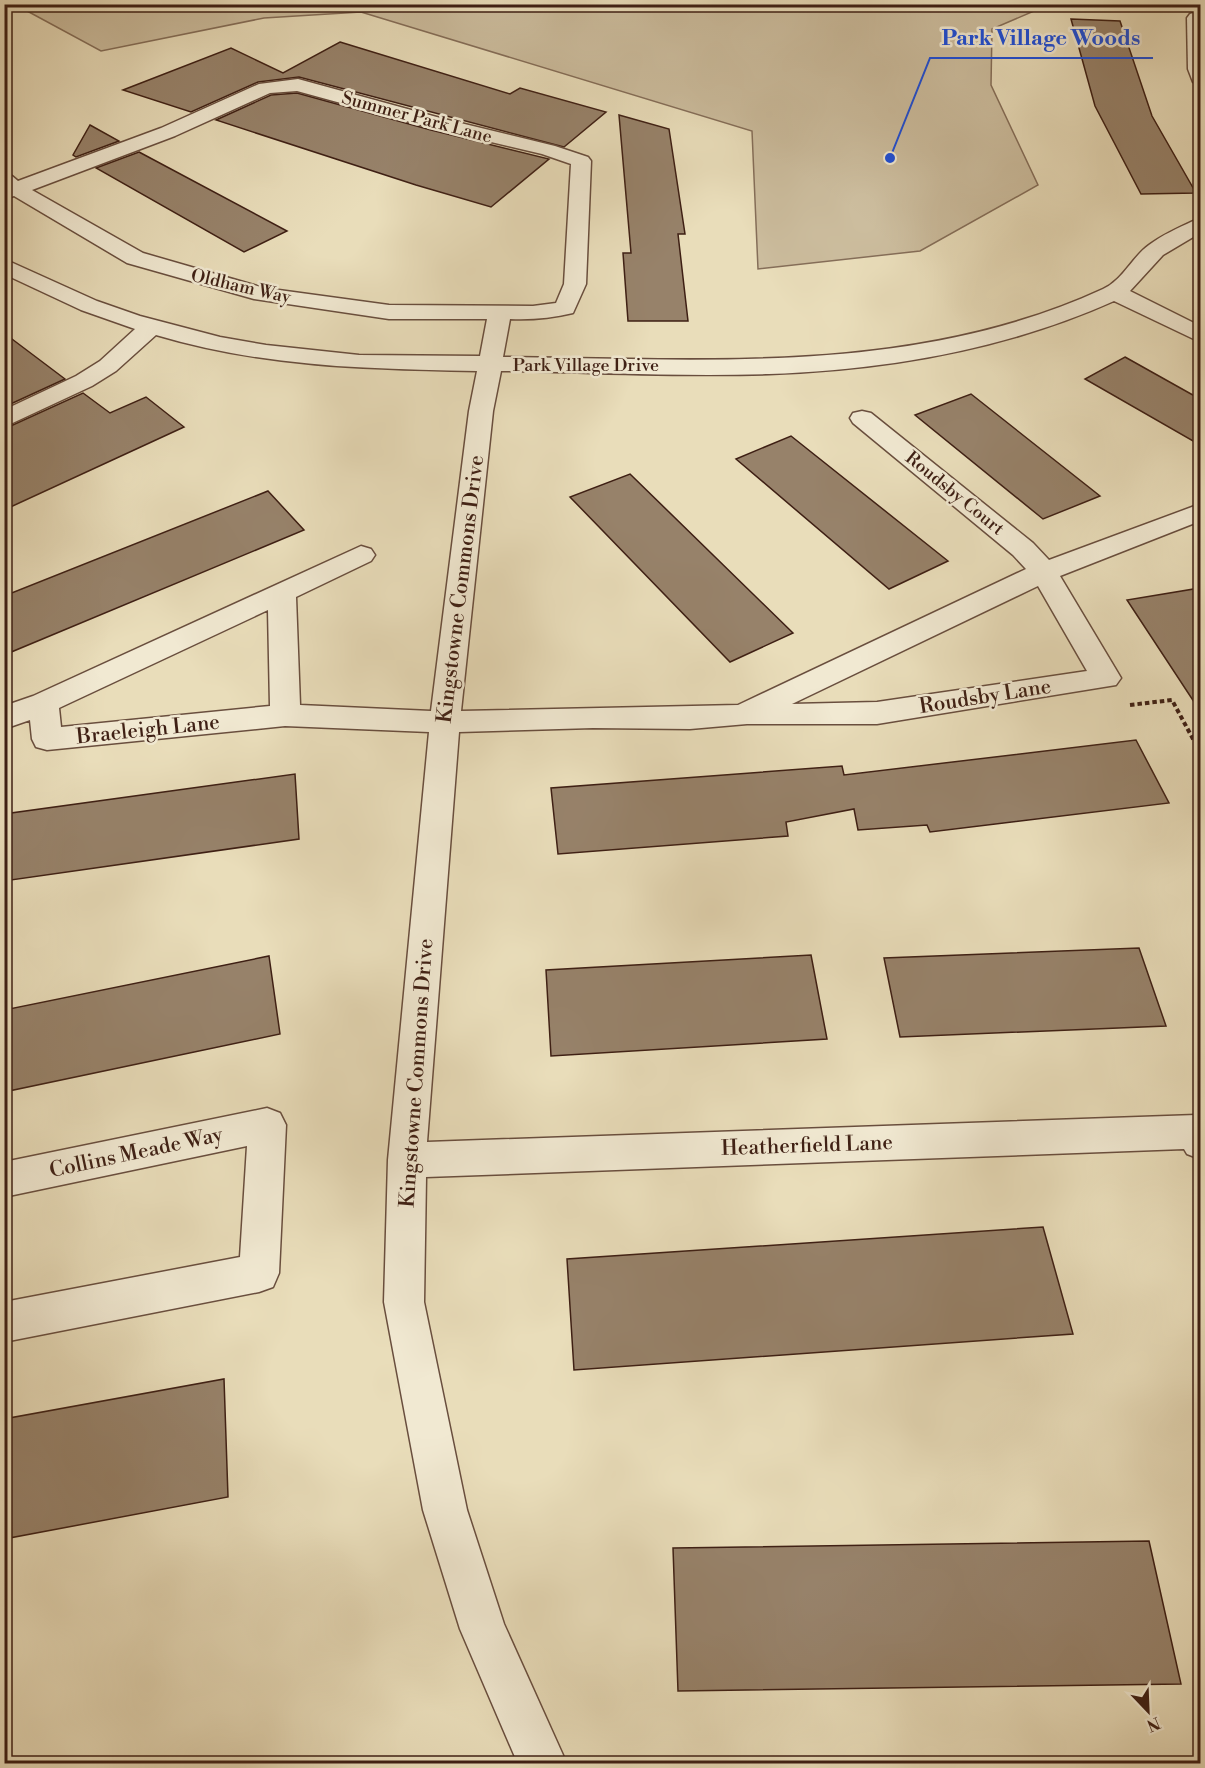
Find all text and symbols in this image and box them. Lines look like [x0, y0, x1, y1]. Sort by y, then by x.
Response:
callout: Park Village Woods [930, 18, 1153, 58]
text: Park Village Woods [942, 25, 1141, 52]
street label: Summer Park Lane [339, 86, 495, 149]
street label: Oldham Way [189, 264, 293, 309]
street label: Park Village Drive [513, 354, 659, 377]
street label: Roudsby Court [901, 446, 1009, 541]
street label: Kingstowne Commons Drive [432, 454, 490, 725]
street label: Roudsby Lane [917, 674, 1053, 720]
street label: Braeleigh Lane [74, 710, 221, 751]
street label: Kingstowne Commons Drive [395, 938, 439, 1209]
street label: Collins Meade Way [47, 1122, 226, 1184]
street label: Heatherfield Lane [721, 1130, 893, 1162]
north arrow [1118, 1681, 1178, 1741]
text: N [1143, 1712, 1163, 1736]

